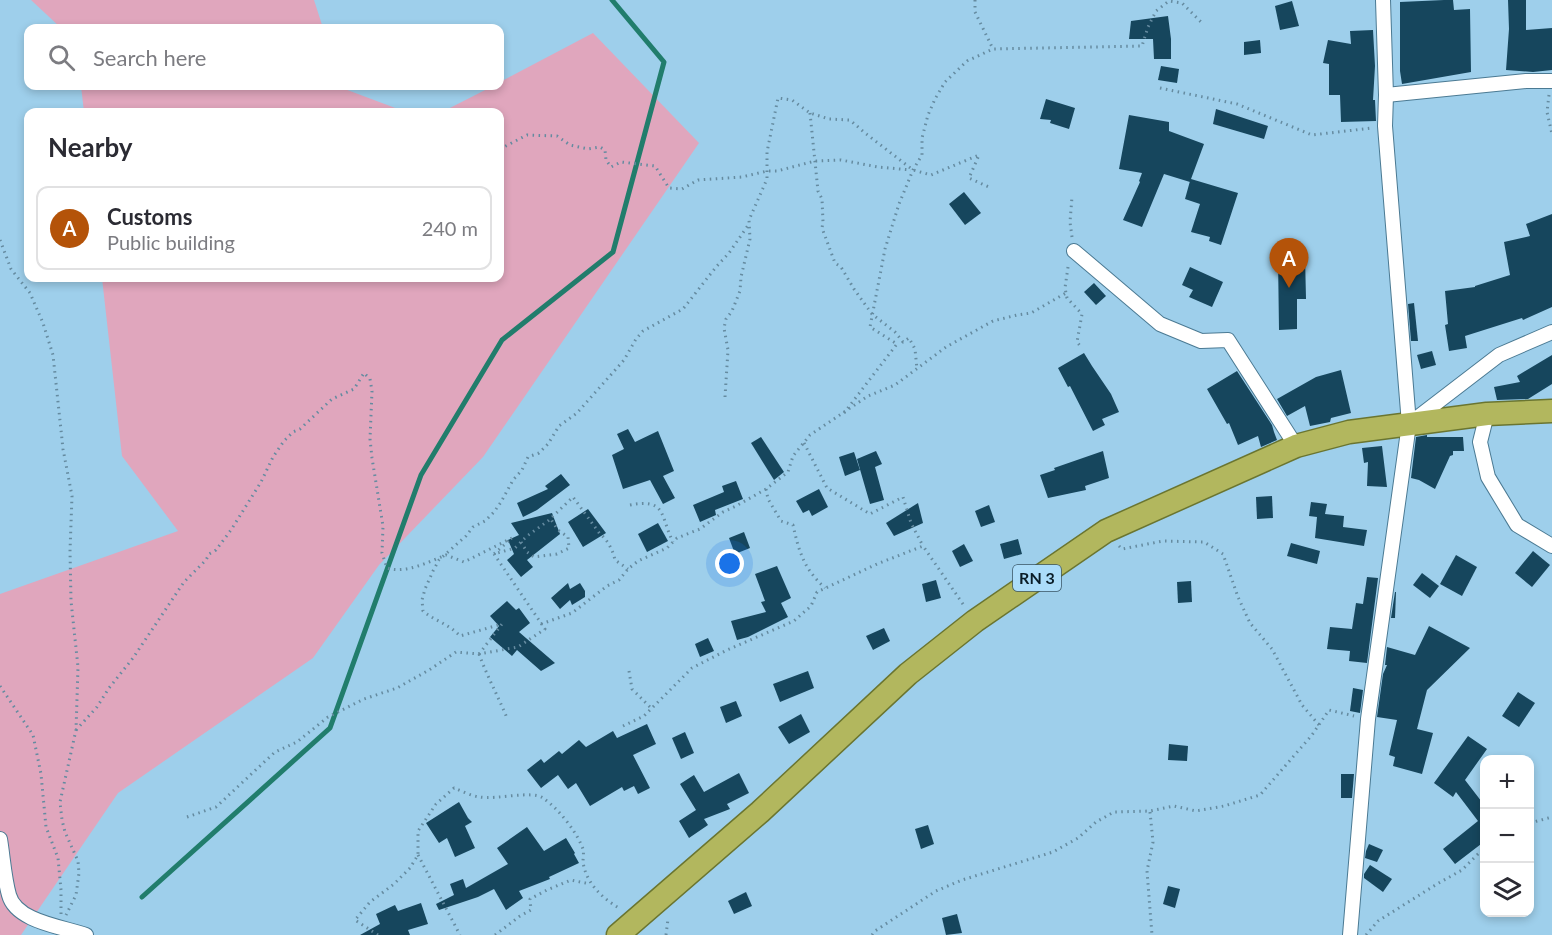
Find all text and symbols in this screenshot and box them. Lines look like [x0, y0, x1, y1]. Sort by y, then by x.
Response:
search box [24, 24, 504, 90]
icon: search [45, 41, 78, 74]
text: Search here [93, 44, 206, 71]
text: Nearby [48, 131, 133, 163]
text: Customs [107, 203, 192, 230]
text: A [63, 216, 76, 240]
text: 240 m [422, 216, 478, 240]
text: Public building [107, 230, 235, 254]
pin: A [1270, 238, 1308, 288]
your location [715, 549, 744, 578]
road number: RN 3 [1013, 565, 1061, 591]
map controls [1480, 755, 1534, 917]
button: + [1480, 755, 1534, 809]
button: − [1480, 809, 1534, 863]
button: layers [1480, 863, 1534, 917]

